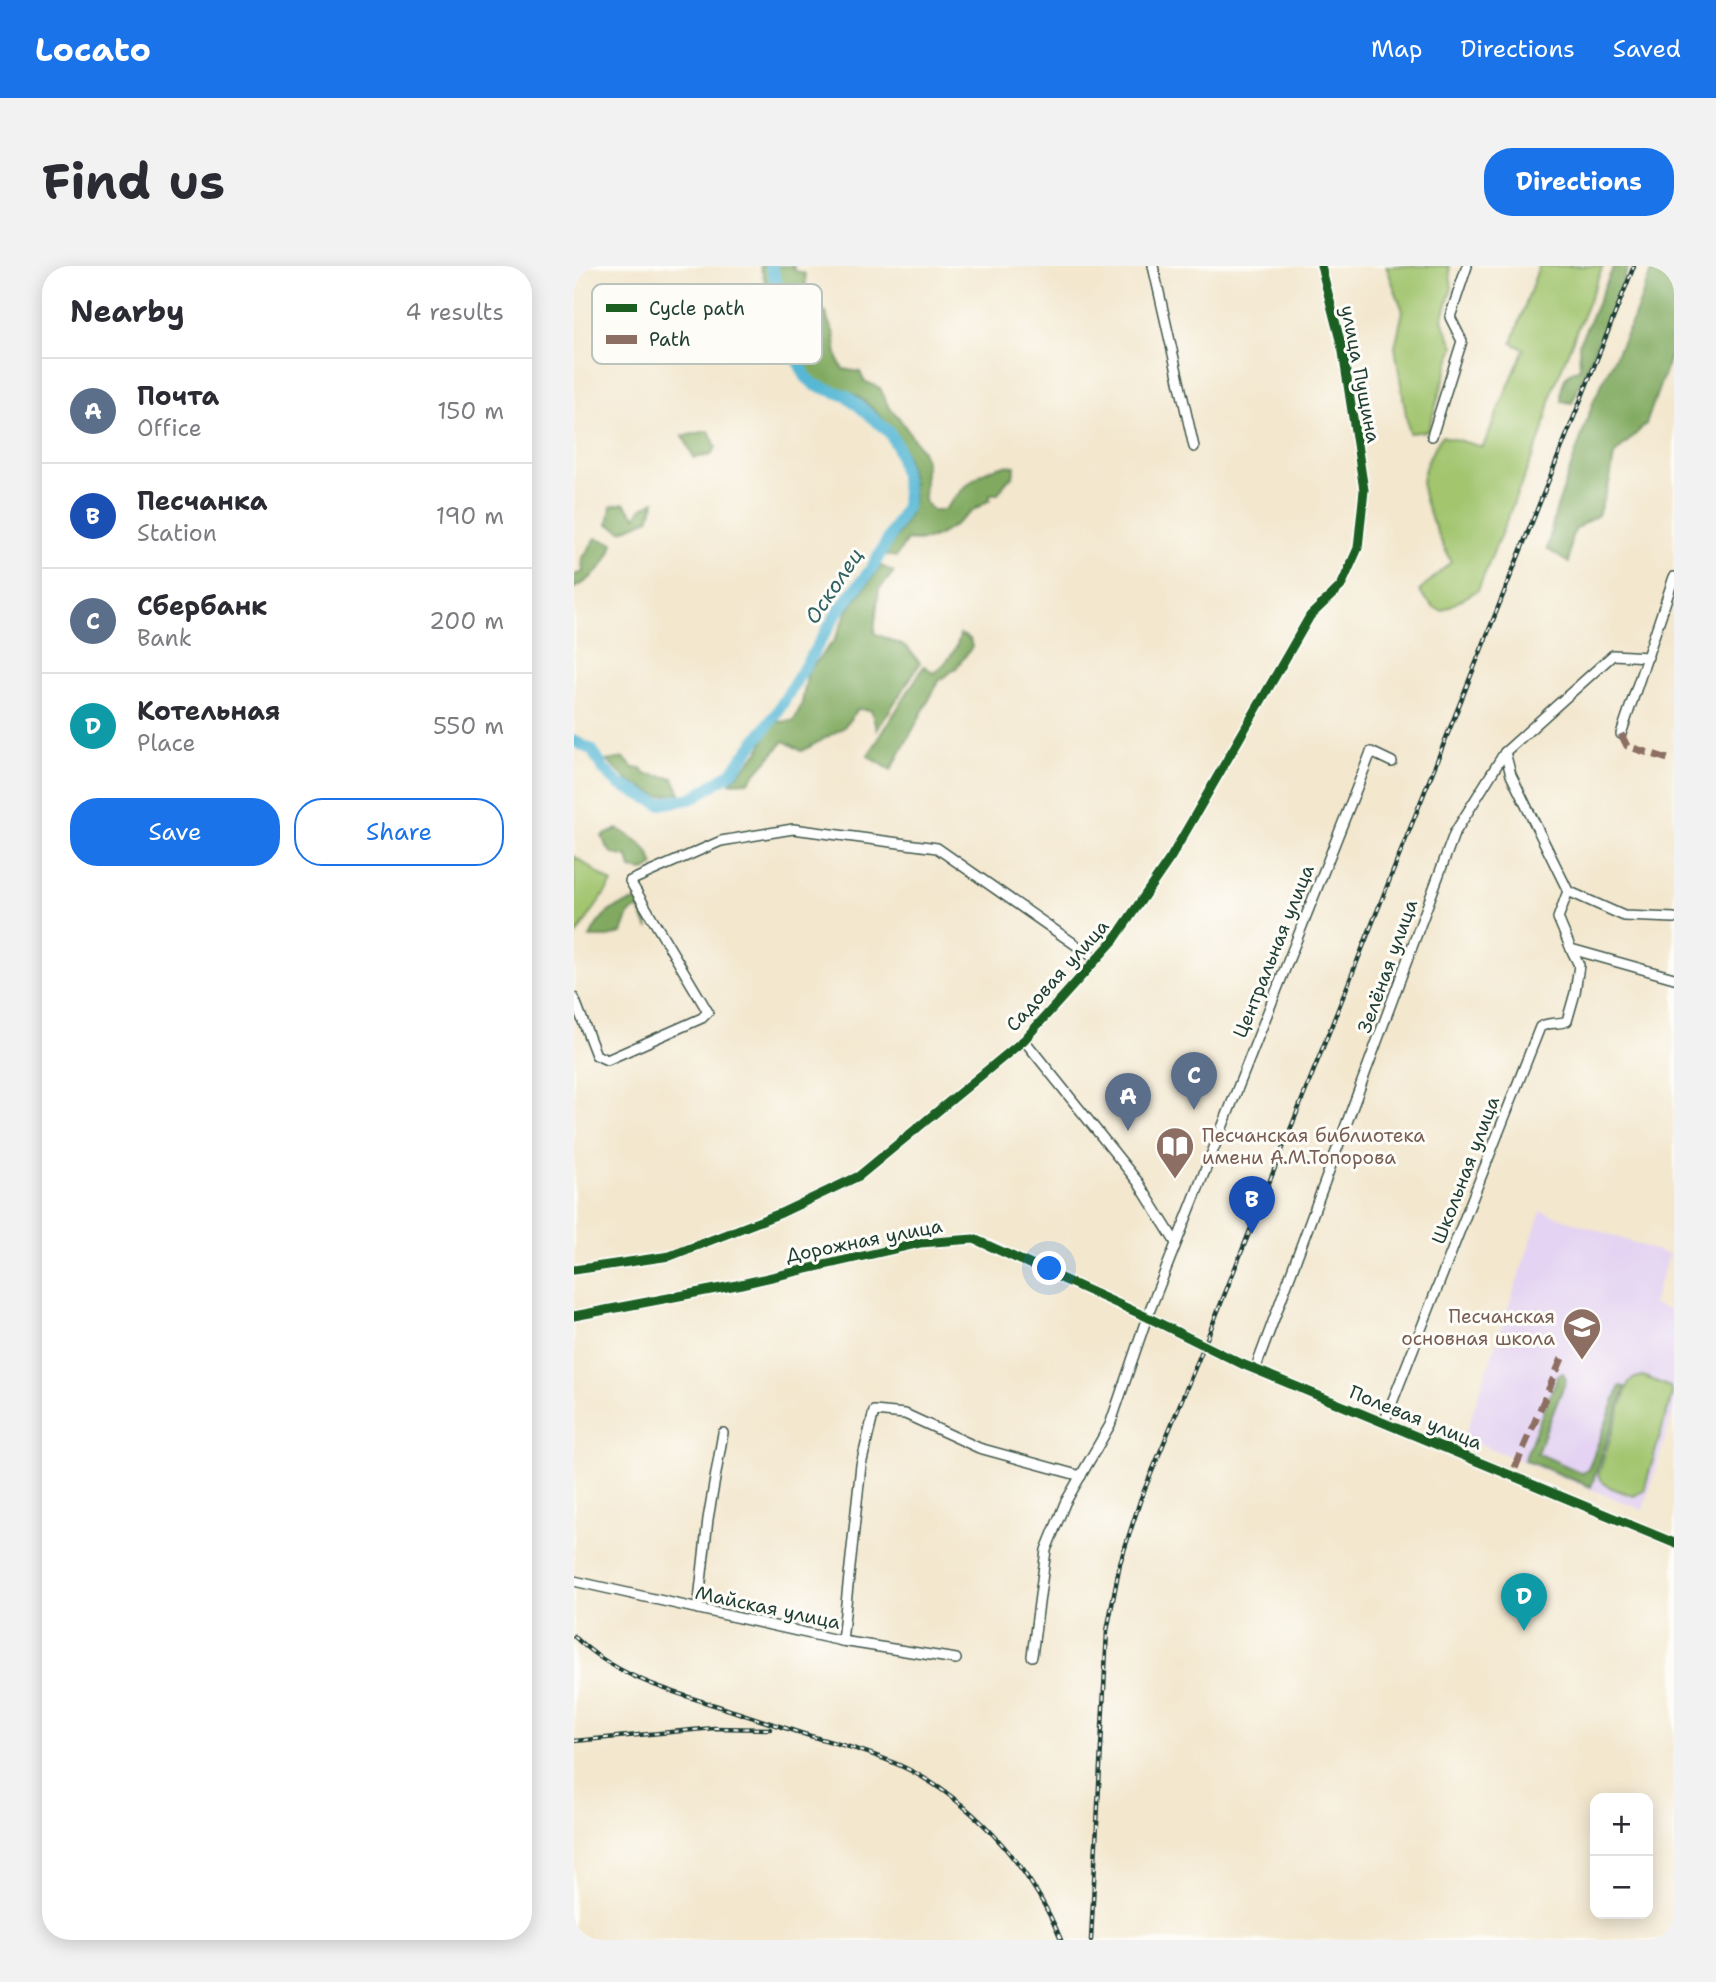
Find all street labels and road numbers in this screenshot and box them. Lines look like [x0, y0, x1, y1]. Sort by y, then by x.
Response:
street label: улица Пущина [1335, 303, 1386, 445]
street label: Центральная улица [1227, 861, 1320, 1042]
street label: Зелёная улица [1352, 896, 1423, 1036]
street label: Садовая улица [1000, 914, 1115, 1037]
street label: Школьная улица [1426, 1093, 1505, 1248]
street label: Дорожная улица [784, 1213, 945, 1268]
street label: Полевая улица [1346, 1379, 1486, 1456]
street label: Майская улица [693, 1580, 843, 1635]

